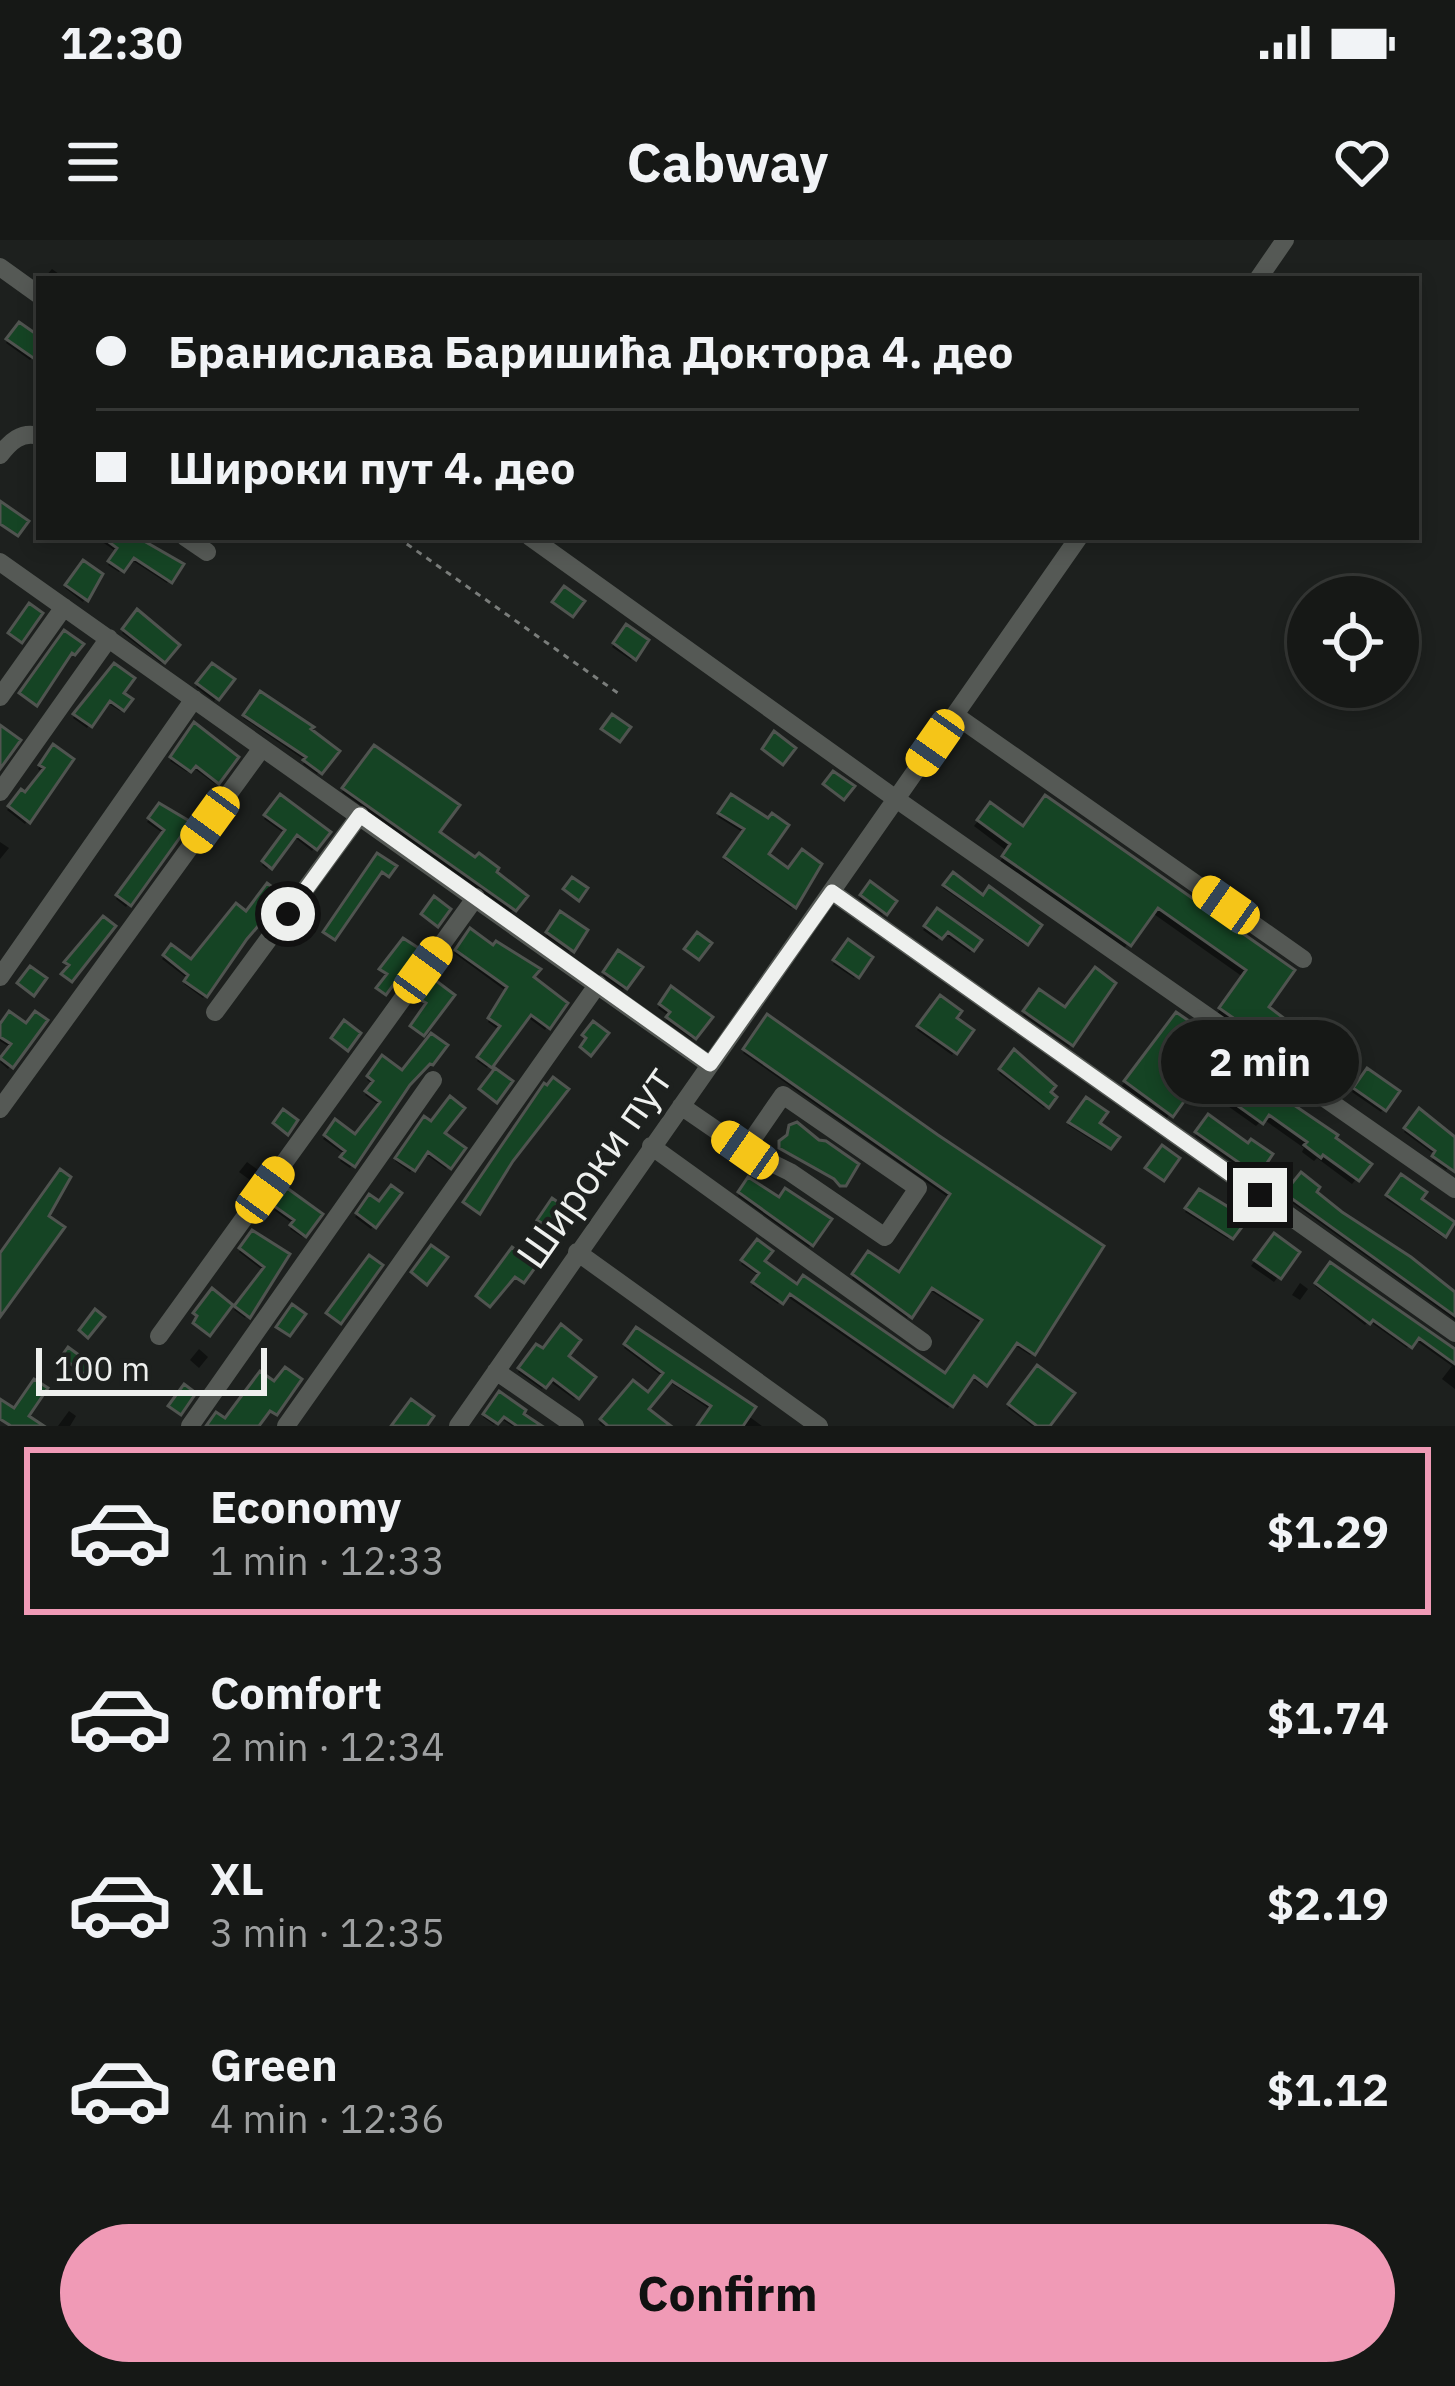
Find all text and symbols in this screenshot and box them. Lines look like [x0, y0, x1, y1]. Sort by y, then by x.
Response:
text: 12:30 [60, 13, 183, 71]
text: Cabway [627, 127, 828, 197]
icon: menu [60, 129, 126, 195]
icon: heart [1329, 129, 1395, 195]
text: Бранислава Баришића Доктора 4. део [168, 322, 1013, 380]
text: Широки пут 4. део [168, 438, 575, 496]
map controls [1287, 576, 1419, 708]
button: locate [1287, 576, 1419, 708]
car [900, 703, 970, 783]
car [174, 780, 246, 860]
car [1186, 870, 1266, 940]
route start [261, 887, 315, 941]
car [387, 930, 459, 1010]
callout: 2 min [1161, 1021, 1359, 1105]
text: 2 min [1209, 1036, 1311, 1087]
street label: Широки пут [503, 1054, 684, 1279]
car [705, 1115, 785, 1185]
car [229, 1150, 301, 1230]
route end [1233, 1168, 1287, 1222]
scale bar [36, 1342, 267, 1395]
text: 100 m [54, 1347, 150, 1390]
icon: car [66, 1477, 174, 1585]
text: Economy [210, 1477, 401, 1535]
text: $1.29 [1267, 1502, 1389, 1560]
text: 1 min · 12:33 [210, 1535, 445, 1586]
icon: car [66, 1663, 174, 1771]
text: Comfort [210, 1663, 382, 1721]
text: $1.74 [1267, 1688, 1389, 1746]
text: 2 min · 12:34 [210, 1721, 445, 1772]
icon: car [66, 1849, 174, 1957]
text: XL [210, 1849, 264, 1907]
text: $2.19 [1267, 1874, 1389, 1932]
text: 3 min · 12:35 [210, 1907, 445, 1958]
icon: car [66, 2035, 174, 2143]
text: Green [210, 2035, 338, 2093]
text: $1.12 [1267, 2060, 1389, 2118]
text: 4 min · 12:36 [210, 2093, 445, 2144]
button: Confirm [60, 2224, 1395, 2362]

